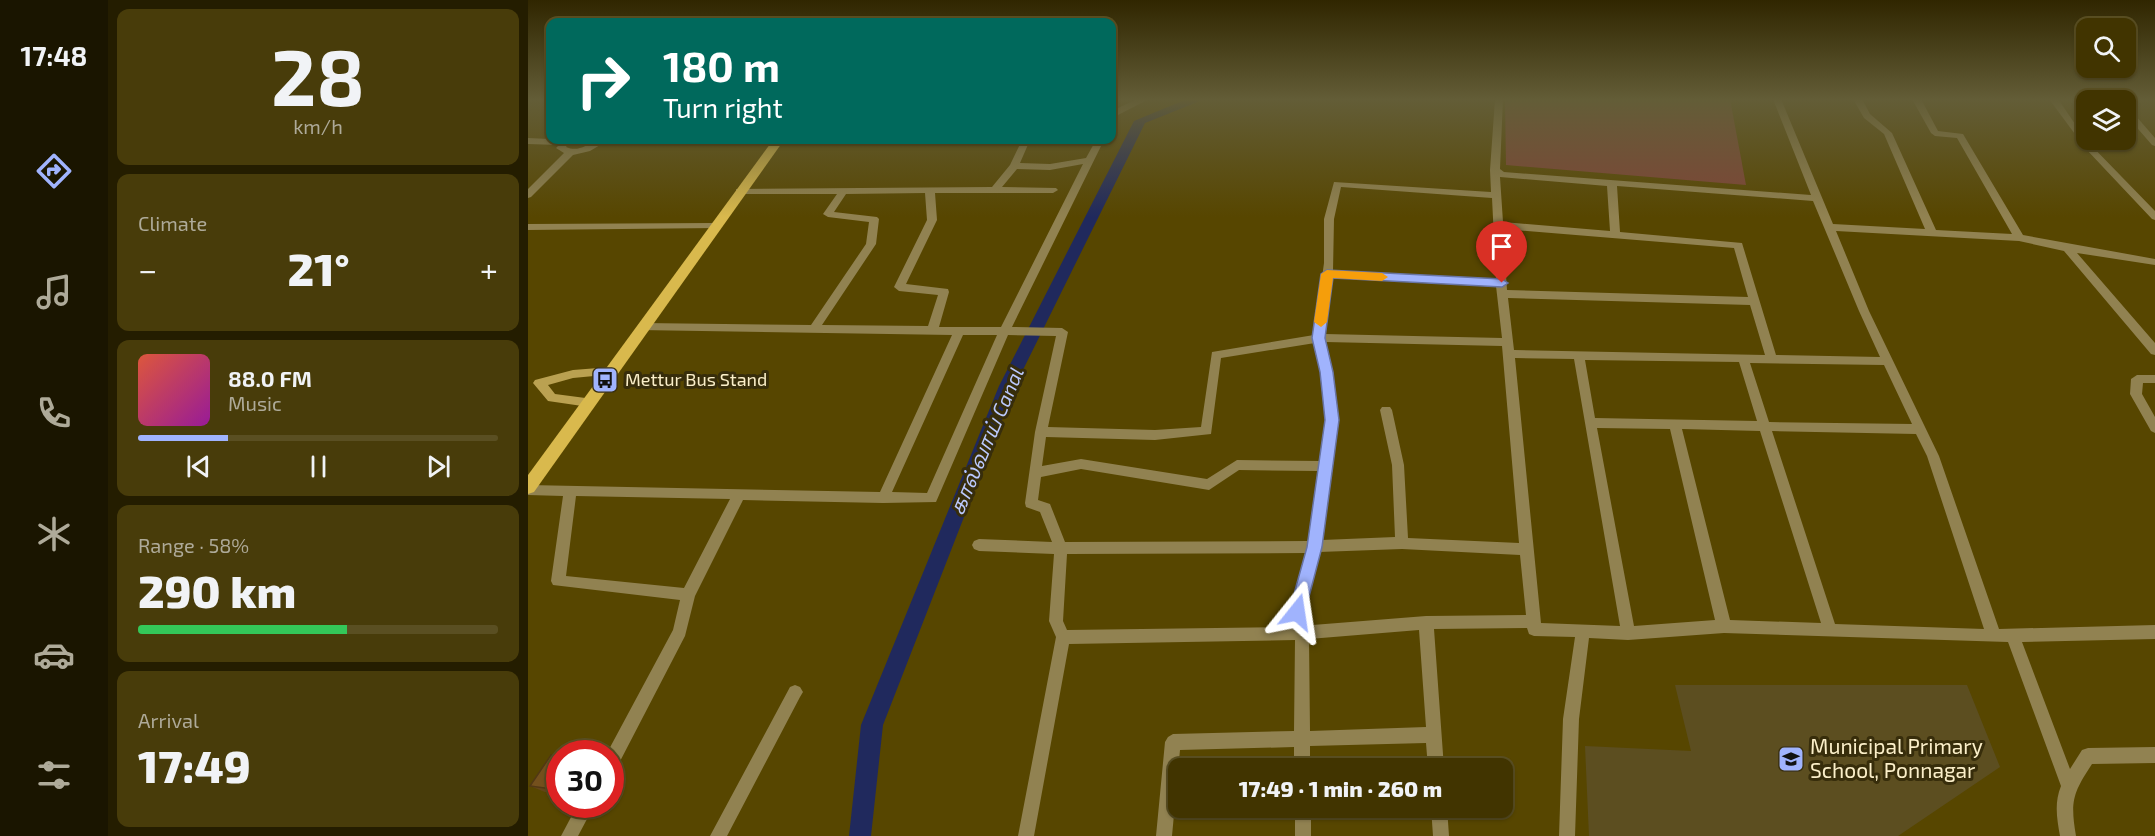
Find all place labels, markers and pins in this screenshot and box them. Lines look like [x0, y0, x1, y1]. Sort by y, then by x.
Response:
pin [1476, 221, 1527, 283]
bus stop icon: Mettur Bus Stand [590, 365, 620, 395]
place label: Mettur Bus Stand [625, 368, 767, 390]
place label: Municipal Primary School, Ponnagar [1810, 733, 1983, 782]
school or university icon: Municipal Primary School, Ponnagar [1776, 744, 1806, 774]

